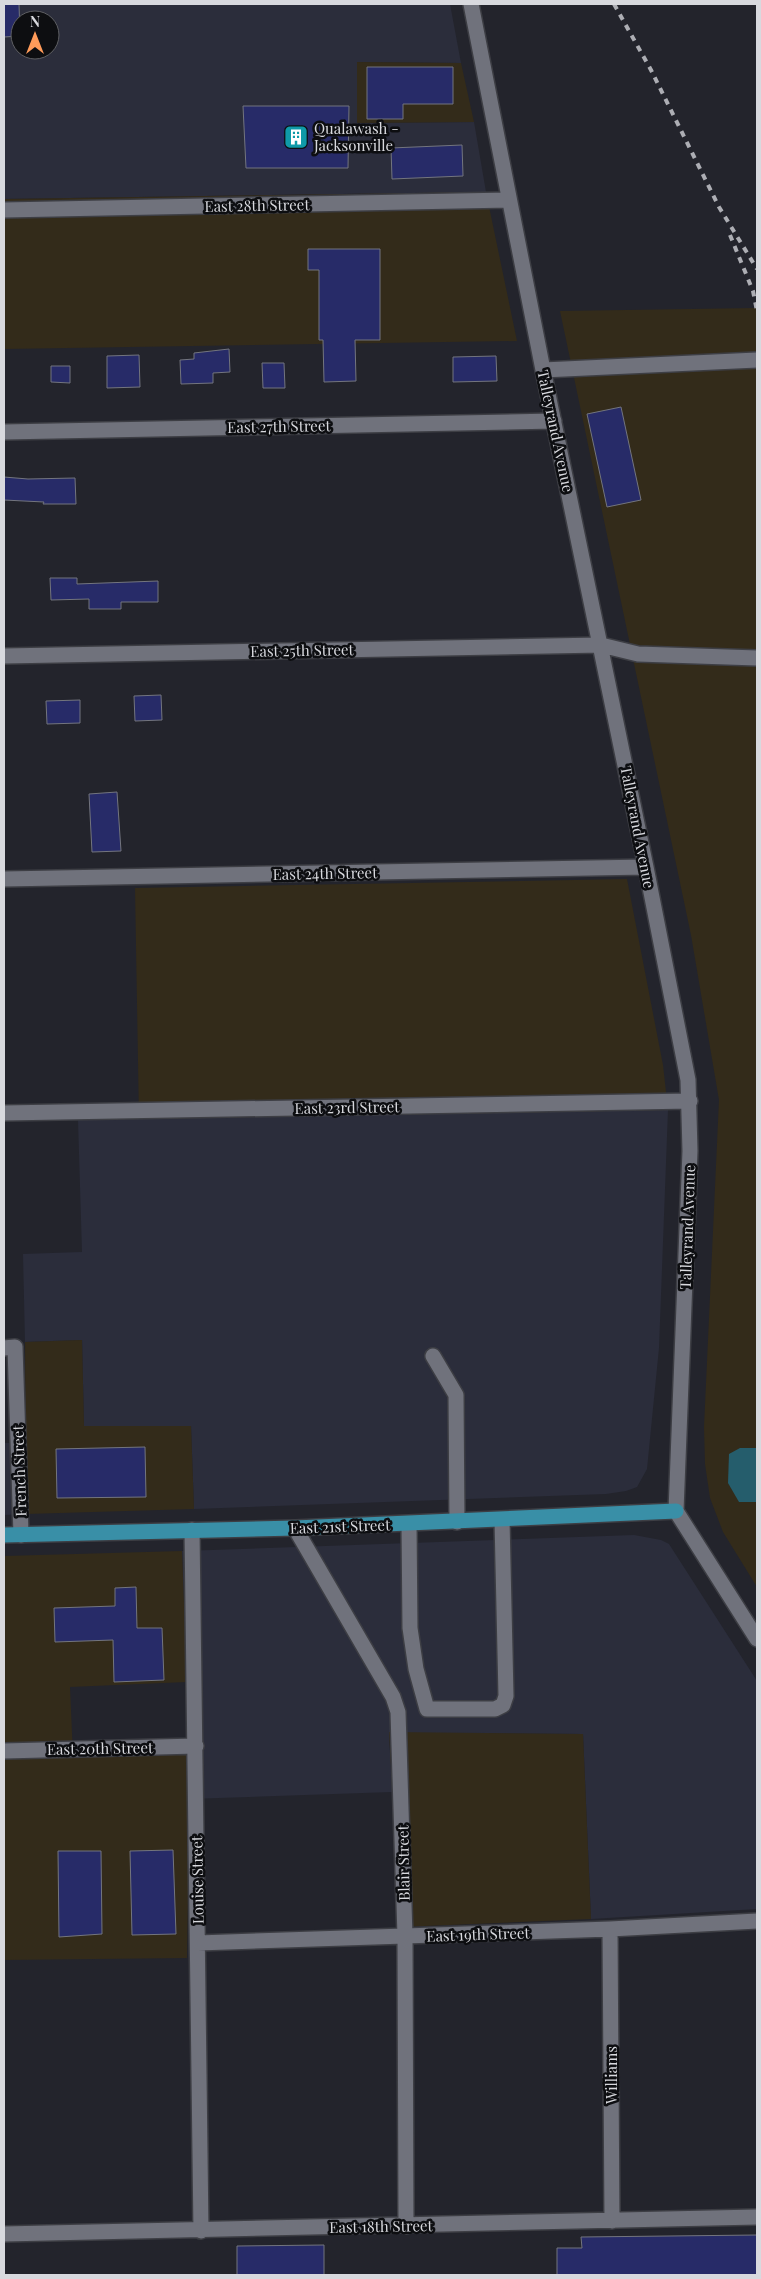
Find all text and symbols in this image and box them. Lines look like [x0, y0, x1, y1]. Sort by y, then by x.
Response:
north arrow [10, 10, 60, 60]
text: N [30, 12, 40, 31]
place label: Qualawash - Jacksonville [313, 118, 399, 155]
building icon: Qualawash - Jacksonville [283, 124, 309, 150]
street label: East 28th Street [204, 194, 310, 216]
street label: Talleyrand Avenue [533, 368, 579, 494]
street label: East 27th Street [227, 415, 332, 437]
street label: East 25th Street [250, 639, 355, 661]
street label: Talleyrand Avenue [616, 764, 660, 890]
street label: East 24th Street [272, 862, 378, 884]
street label: East 23rd Street [294, 1096, 400, 1118]
street label: Talleyrand Avenue [675, 1164, 699, 1290]
street label: French Street [7, 1424, 31, 1517]
street label: East 21st Street [289, 1514, 391, 1538]
street label: East 20th Street [47, 1737, 154, 1759]
street label: Blair Street [392, 1824, 414, 1901]
street label: Louise Street [186, 1835, 208, 1924]
street label: East 19th Street [426, 1922, 531, 1946]
street label: Williams [601, 2046, 621, 2105]
street label: East 18th Street [329, 2215, 434, 2237]

